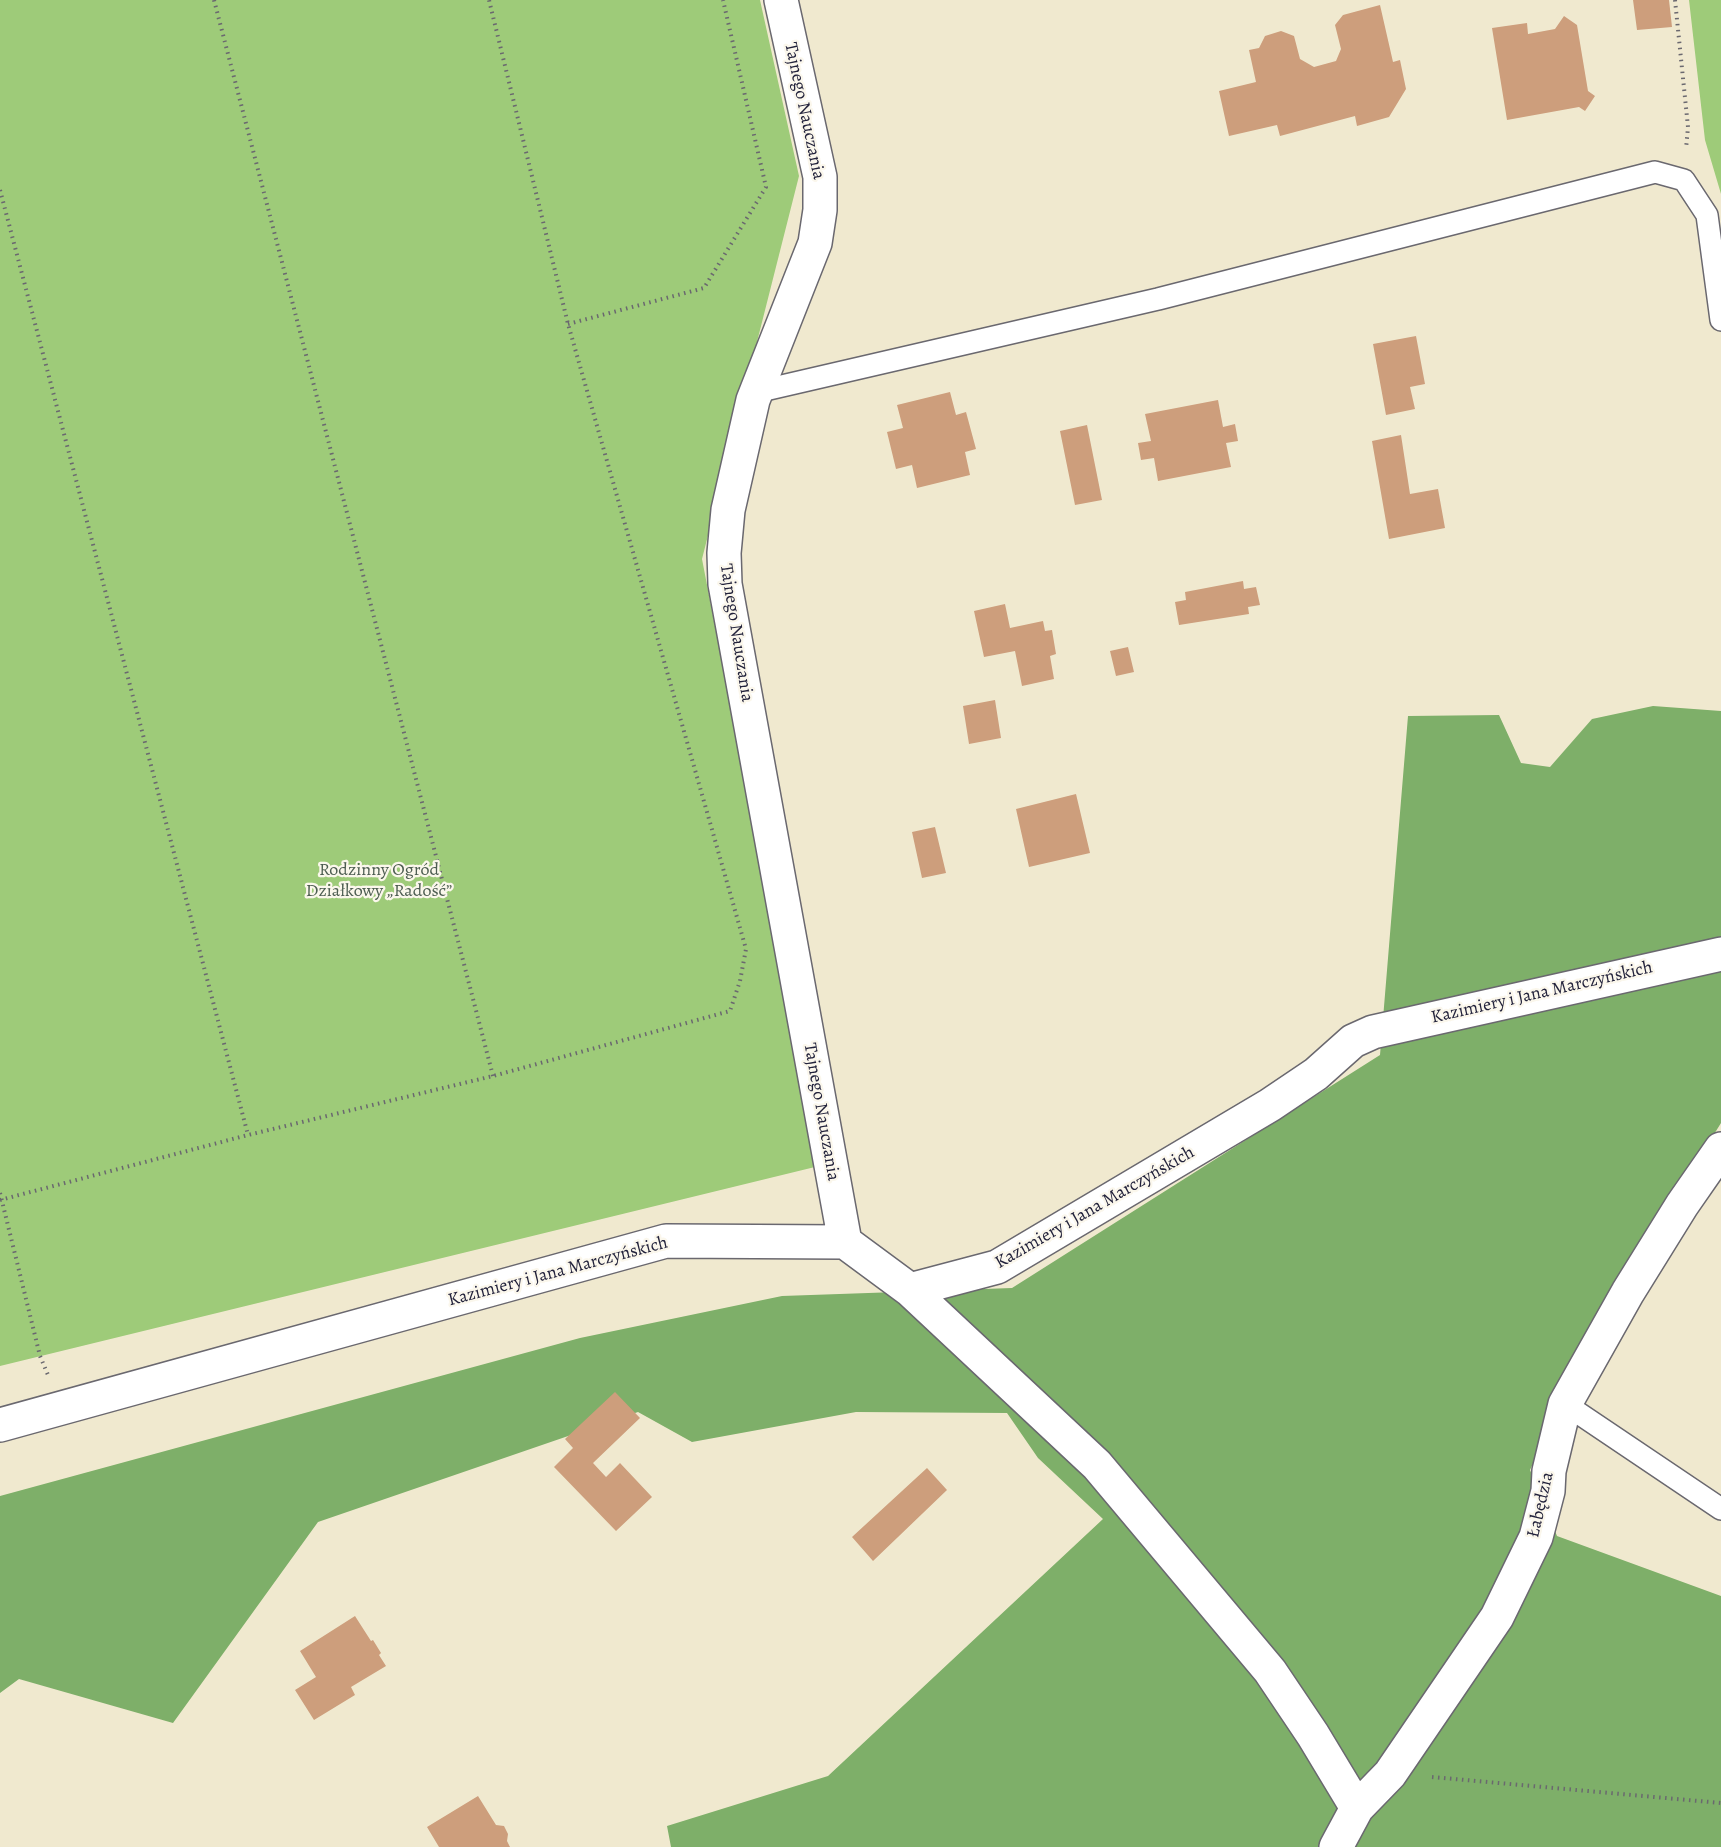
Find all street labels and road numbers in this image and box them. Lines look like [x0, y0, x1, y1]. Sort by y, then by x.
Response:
street label: Tajnego Nauczania [779, 41, 829, 181]
street label: Tajnego Nauczania [714, 562, 758, 704]
street label: Kazimiery i Jana Marczyńskich [1429, 957, 1655, 1029]
street label: Tajnego Nauczania [798, 1041, 844, 1183]
street label: Kazimiery i Jana Marczyńskich [991, 1142, 1199, 1274]
street label: Kazimiery i Jana Marczyńskich [446, 1232, 670, 1312]
street label: Łabędzia [1523, 1470, 1559, 1540]

